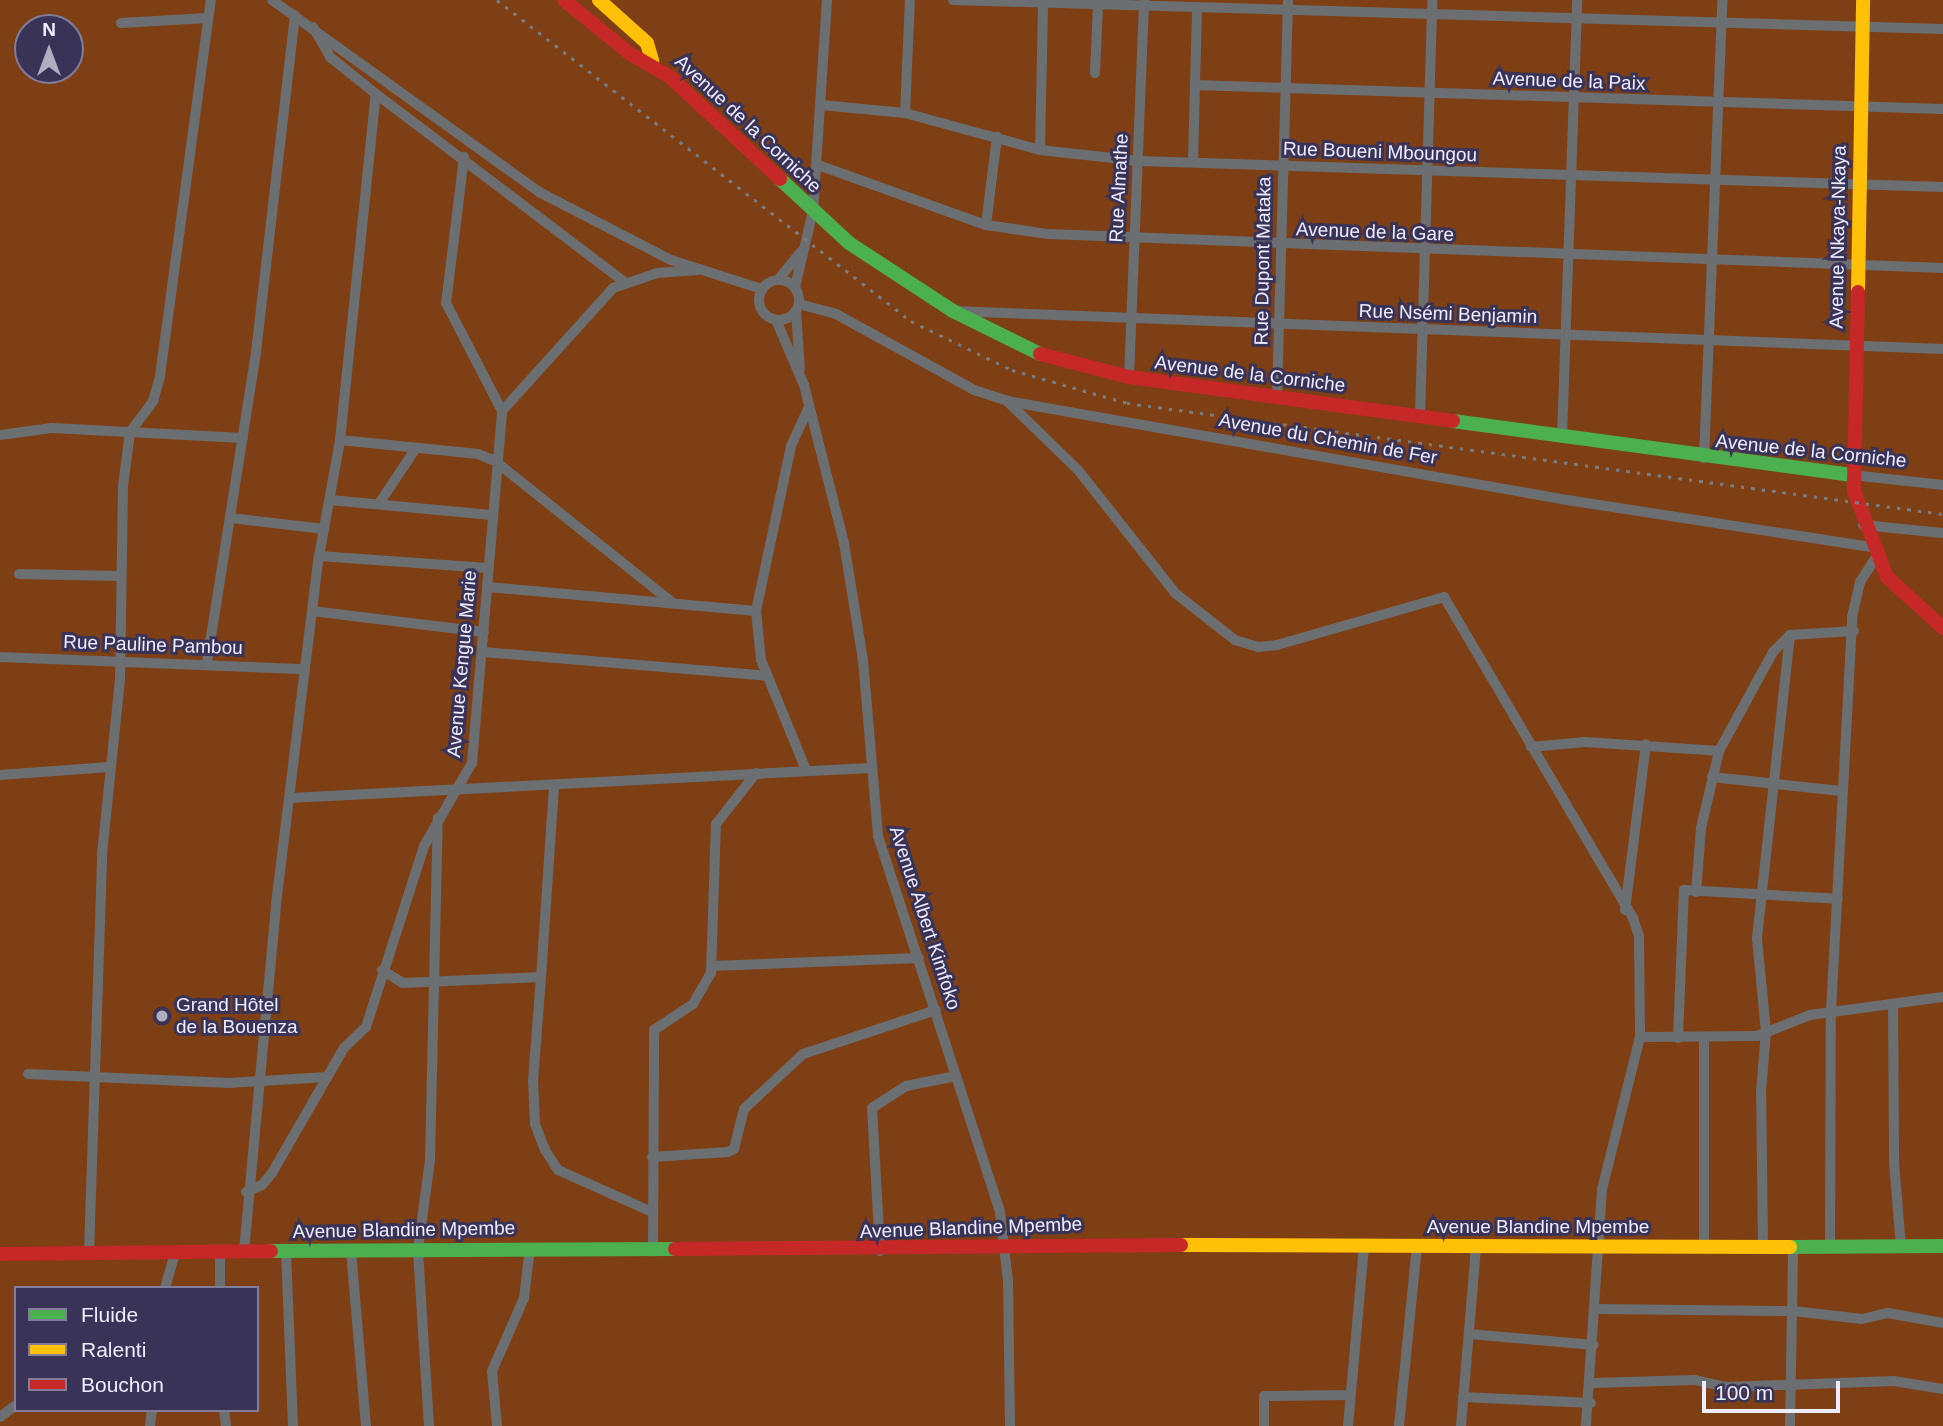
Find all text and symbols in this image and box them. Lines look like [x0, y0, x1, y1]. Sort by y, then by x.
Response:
north arrow [14, 14, 84, 84]
text: N [42, 19, 56, 40]
street label: Avenue de la Corniche [670, 50, 826, 198]
street label: Avenue de la Paix [1492, 67, 1646, 95]
street label: Rue Almathe [1105, 133, 1133, 243]
street label: Rue Boueni Mboungou [1282, 137, 1478, 167]
street label: Avenue Nkaya-Nkaya [1825, 145, 1851, 329]
street label: Rue Dupont Mataka [1250, 176, 1276, 346]
street label: Avenue de la Gare [1296, 218, 1454, 246]
street label: Rue Nsémi Benjamin [1358, 299, 1538, 329]
street label: Avenue de la Corniche [1153, 351, 1347, 397]
street label: Avenue du Chemin de Fer [1217, 409, 1439, 469]
street label: Avenue de la Corniche [1714, 430, 1908, 472]
street label: Avenue Kengue Marie [442, 570, 482, 758]
street label: Rue Pauline Pambou [63, 630, 243, 660]
street label: Avenue Albert Kimfoko [884, 823, 966, 1013]
place label: Grand Hôtel de la Bouenza [176, 994, 297, 1038]
marker: Grand Hôtel de la Bouenza [154, 1008, 170, 1024]
street label: Avenue Blandine Mpembe [859, 1213, 1083, 1243]
street label: Avenue Blandine Mpembe [1427, 1216, 1649, 1238]
street label: Avenue Blandine Mpembe [293, 1217, 515, 1243]
legend [14, 1286, 259, 1412]
text: Fluide [81, 1303, 138, 1326]
text: Ralenti [81, 1338, 146, 1361]
scale bar [1705, 1366, 1843, 1410]
text: Bouchon [81, 1373, 164, 1396]
text: 100 m [1715, 1381, 1773, 1404]

